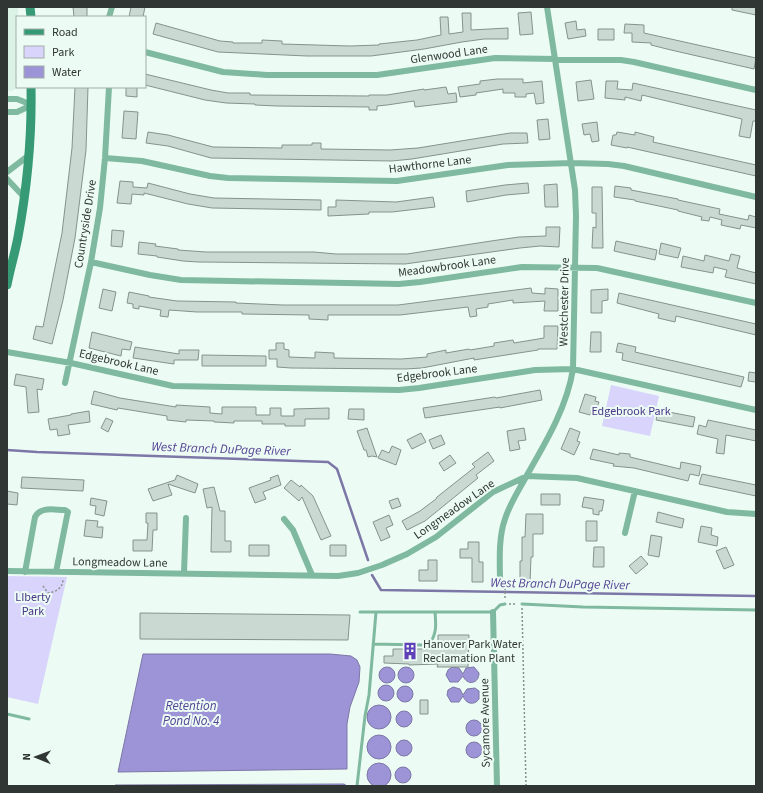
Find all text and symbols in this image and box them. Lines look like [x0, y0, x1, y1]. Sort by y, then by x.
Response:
legend [16, 16, 146, 88]
text: Road [52, 24, 78, 41]
street label: Glenwood Lane [409, 41, 489, 68]
text: Park [52, 44, 74, 61]
text: Water [52, 64, 82, 81]
street label: Hawthorne Lane [388, 151, 472, 178]
street label: Countryside Drive [70, 178, 101, 270]
street label: Meadowbrook Lane [397, 251, 497, 282]
street label: Westchester Drive [555, 257, 574, 347]
street label: Edgebrook Lane [77, 345, 160, 380]
street label: Edgebrook Lane [396, 360, 478, 387]
park label: Edgebrook Park [591, 403, 671, 420]
water label: West Branch DuPage River [151, 438, 292, 460]
street label: Longmeadow Lane [410, 475, 498, 544]
street label: Longmeadow Lane [72, 553, 168, 572]
water label: West Branch DuPage River [490, 574, 630, 594]
park label: LIberty Park [15, 589, 51, 620]
place label: Hanover Park Water Reclamation Plant [423, 636, 523, 667]
building icon: Hanover Park Water Reclamation Plant [400, 641, 420, 661]
street label: Sycamore Avenue [476, 678, 495, 768]
water label: Retention Pond No. 4 [163, 697, 219, 730]
north arrow [16, 737, 56, 777]
text: N [19, 753, 34, 761]

